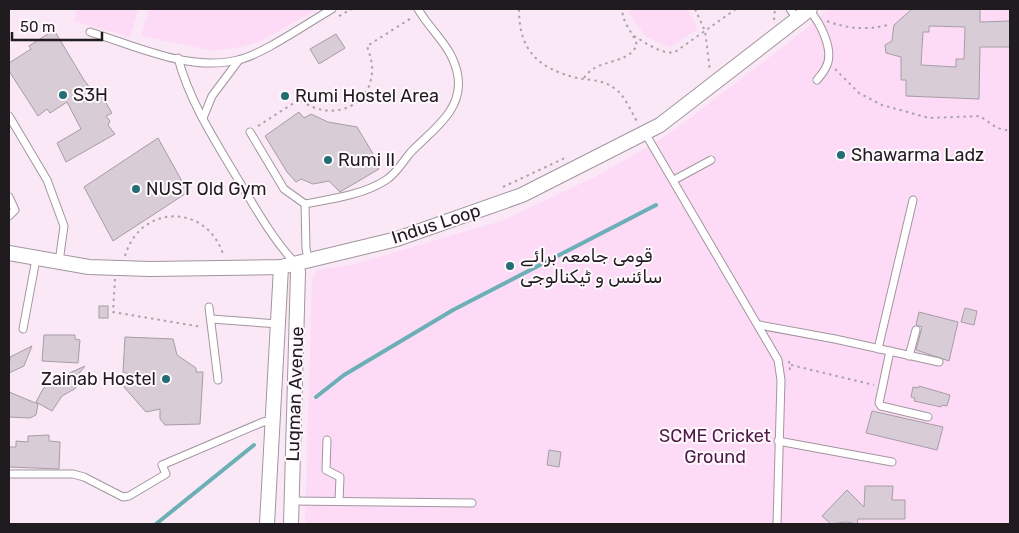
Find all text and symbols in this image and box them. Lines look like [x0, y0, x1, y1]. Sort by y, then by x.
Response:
scale bar [12, 10, 102, 42]
text: 50 m [20, 18, 55, 36]
place label: S3H [73, 84, 108, 106]
place label: Rumi Hostel Area [295, 85, 439, 107]
marker: S3H [57, 89, 69, 101]
marker: Rumi Hostel Area [279, 90, 291, 102]
place label: Shawarma Ladz [851, 144, 984, 166]
place label: Rumi II [338, 149, 395, 171]
marker: Shawarma Ladz [835, 149, 847, 161]
marker: Rumi II [322, 154, 334, 166]
place label: NUST Old Gym [146, 178, 266, 200]
marker: NUST Old Gym [130, 183, 142, 195]
street label: Indus Loop [389, 199, 483, 249]
place label: قومی جامعہ برائے سائنس و ٹیکنالوجی [520, 245, 662, 288]
marker: قومی جامعہ برائے سائنس و ٹیکنالوجی [504, 260, 516, 272]
street label: Luqman Avenue [282, 326, 308, 462]
place label: Zainab Hostel [41, 368, 156, 390]
marker: Zainab Hostel [160, 373, 172, 385]
park label: SCME Cricket Ground [659, 425, 771, 468]

